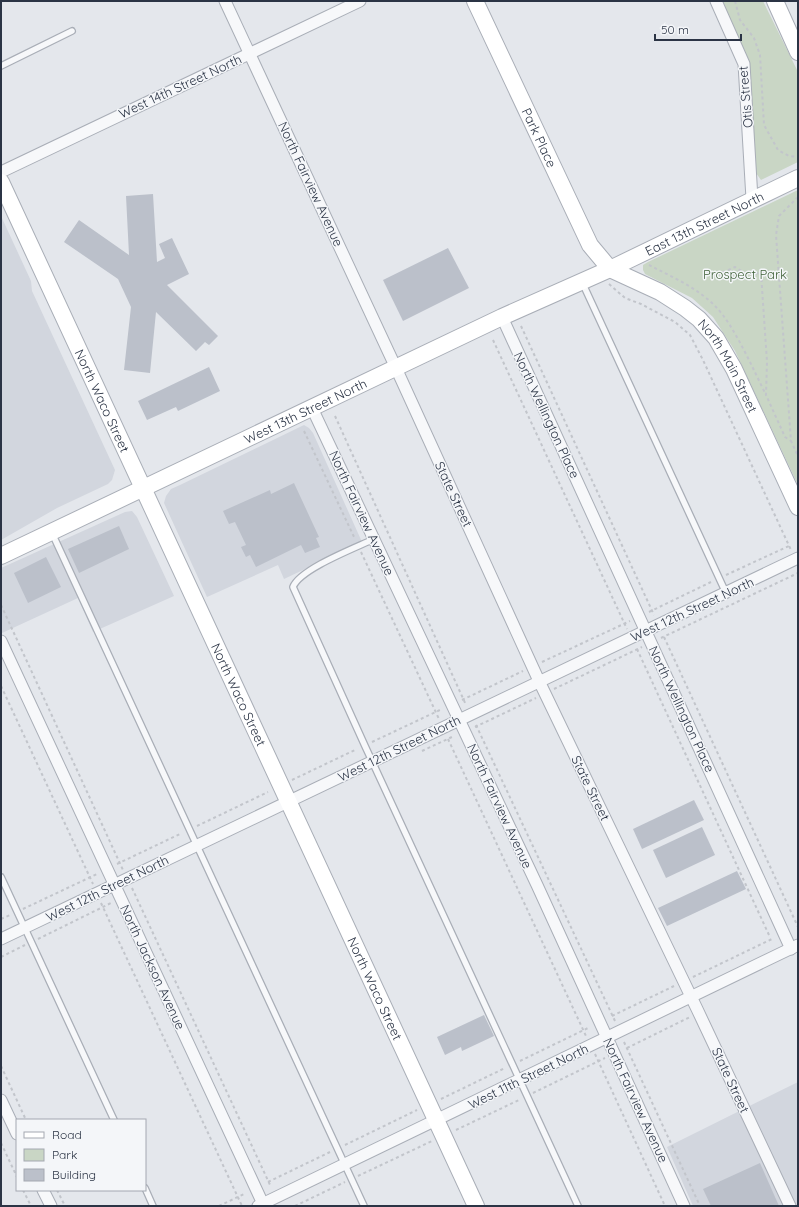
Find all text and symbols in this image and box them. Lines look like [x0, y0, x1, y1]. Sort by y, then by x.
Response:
scale bar [655, 16, 741, 42]
text: 50 m [661, 22, 689, 37]
street label: West 14th Street North [116, 50, 244, 122]
street label: Otis Street [734, 65, 756, 129]
street label: Park Place [519, 105, 560, 170]
street label: North Fairview Avenue [275, 119, 347, 249]
street label: East 13th Street North [642, 188, 766, 259]
park label: Prospect Park [703, 266, 787, 282]
street label: North Main Street [695, 316, 761, 415]
street label: North Waco Street [72, 347, 133, 455]
street label: North Wellington Place [511, 349, 583, 481]
street label: West 13th Street North [241, 375, 369, 447]
street label: North Fairview Avenue [326, 448, 398, 578]
street label: State Street [432, 459, 476, 529]
street label: West 12th Street North [628, 573, 756, 645]
street label: North Waco Street [208, 640, 270, 749]
street label: North Wellington Place [646, 643, 718, 775]
street label: West 12th Street North [335, 711, 463, 785]
street label: North Fairview Avenue [464, 741, 536, 871]
street label: State Street [568, 753, 614, 823]
street label: West 12th Street North [43, 851, 171, 925]
street label: North Jackson Avenue [117, 902, 189, 1032]
street label: North Waco Street [344, 934, 406, 1043]
street label: North Fairview Avenue [600, 1035, 672, 1165]
street label: West 11th Street North [465, 1040, 591, 1112]
street label: State Street [709, 1045, 753, 1115]
legend [16, 1119, 146, 1191]
text: Road [52, 1127, 82, 1142]
text: Park [52, 1147, 77, 1162]
text: Building [52, 1167, 96, 1182]

